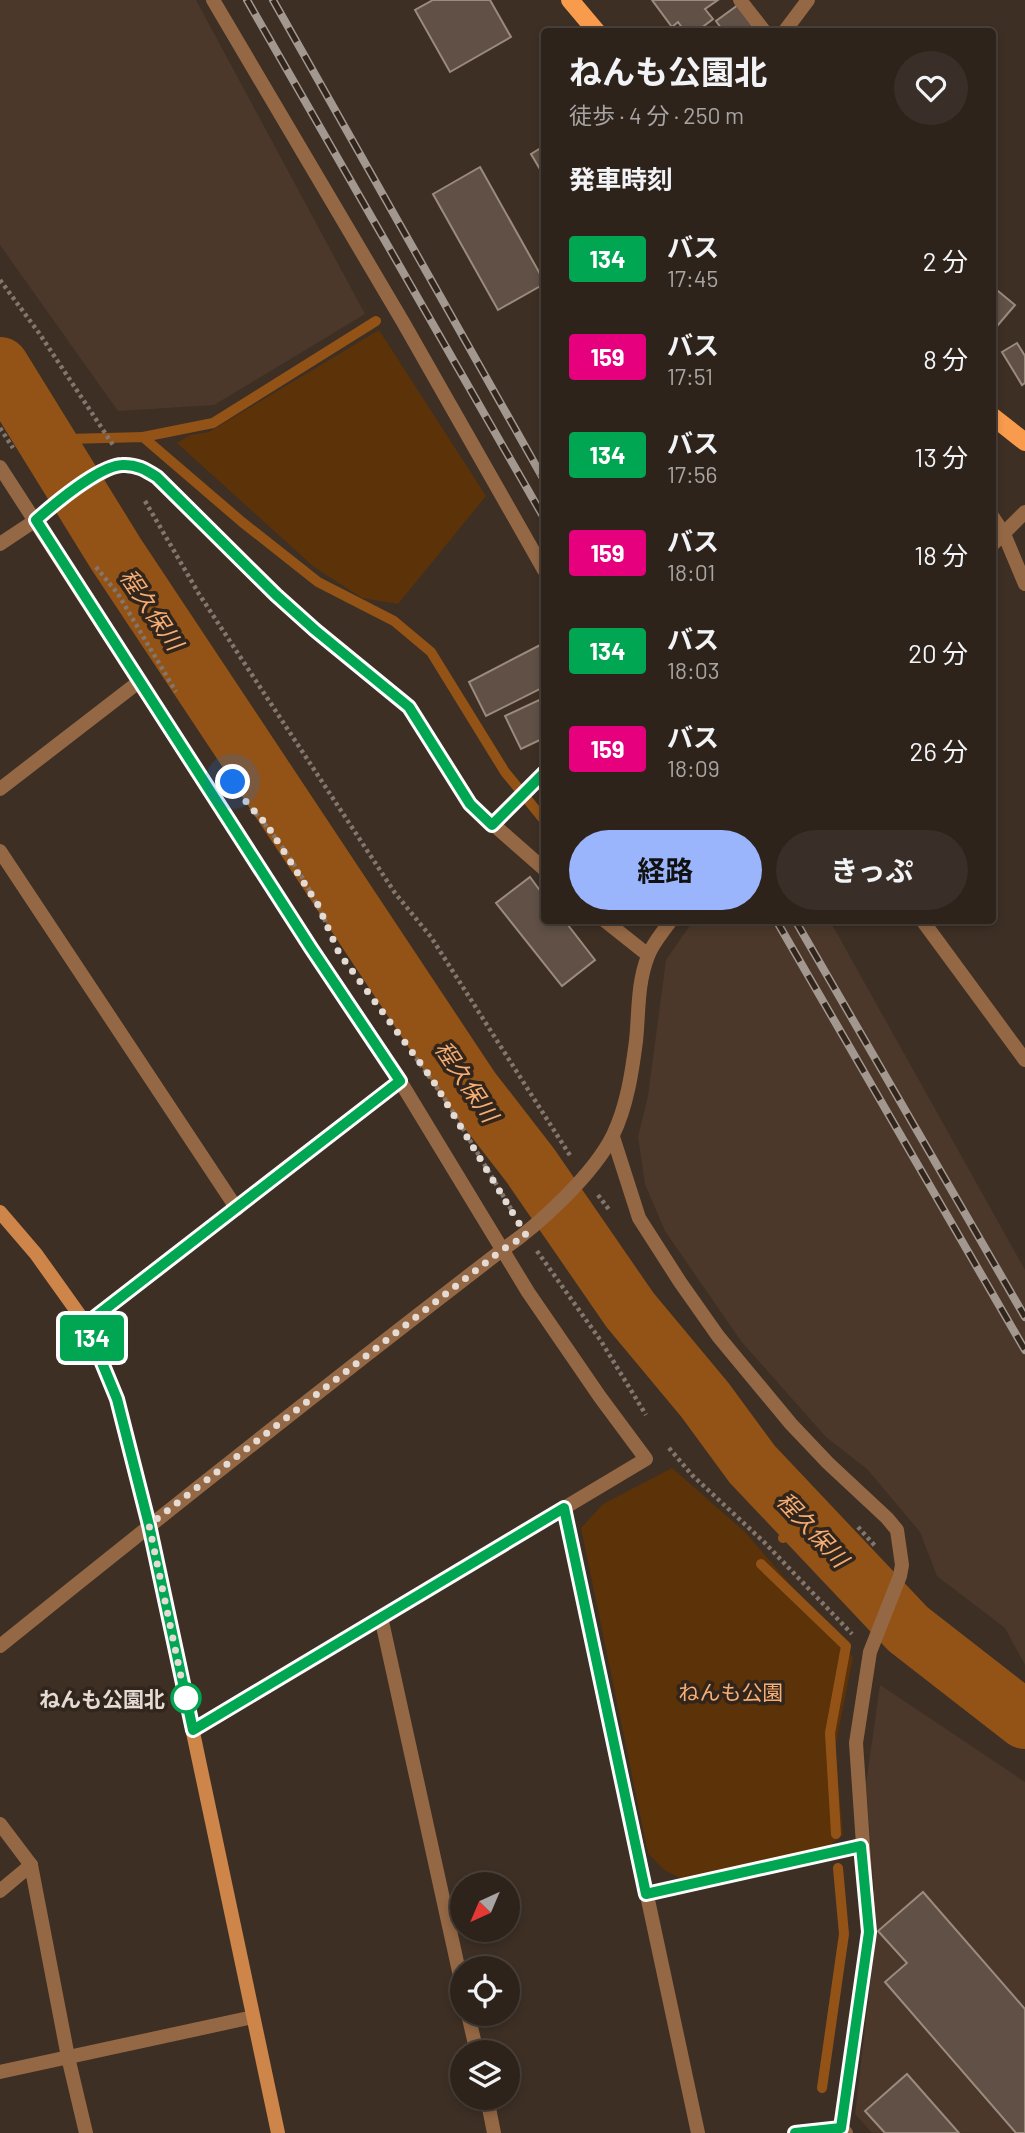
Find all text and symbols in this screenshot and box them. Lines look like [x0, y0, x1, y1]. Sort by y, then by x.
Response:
text: ねんも公園北 [569, 51, 767, 91]
button: heart [894, 51, 968, 125]
text: 徒歩 · 4 分 · 250 m [569, 101, 744, 129]
text: 発車時刻 [569, 163, 673, 194]
text: バス [667, 231, 719, 262]
text: 134 [590, 244, 625, 273]
text: 2 分 [923, 245, 968, 276]
text: 17:45 [667, 264, 718, 292]
text: バス [667, 329, 719, 360]
text: 159 [590, 342, 625, 371]
text: 8 分 [923, 343, 968, 374]
text: 17:51 [667, 362, 713, 390]
text: バス [667, 427, 719, 458]
text: 134 [590, 440, 625, 469]
text: 13 分 [914, 441, 968, 472]
text: 17:56 [667, 460, 717, 488]
text: バス [667, 525, 719, 556]
text: 159 [590, 538, 625, 567]
text: 18 分 [914, 539, 968, 570]
text: 18:01 [667, 558, 715, 586]
water label: 程久保川 [115, 563, 191, 657]
text: バス [667, 623, 719, 654]
text: 134 [590, 636, 625, 665]
text: 20 分 [908, 637, 968, 668]
text: 18:03 [667, 656, 720, 684]
text: バス [667, 721, 719, 752]
text: 159 [590, 734, 625, 763]
text: 26 分 [909, 735, 968, 766]
text: 18:09 [667, 754, 720, 782]
your location [215, 764, 250, 799]
button: 経路 [569, 830, 762, 910]
button: きっぷ [776, 830, 968, 910]
water label: 程久保川 [430, 1035, 506, 1129]
line badge: 134 [52, 1315, 132, 1361]
text: 134 [74, 1323, 110, 1352]
water label: 程久保川 [771, 1486, 857, 1574]
park label: ねんも公園 [679, 1679, 784, 1704]
marker: ねんも公園北 [171, 1683, 201, 1713]
place label: ねんも公園北 [39, 1686, 165, 1711]
north arrow [450, 1872, 520, 1942]
map controls [450, 1872, 520, 2110]
button: locate [450, 1956, 520, 2026]
button: layers [450, 2040, 520, 2110]

